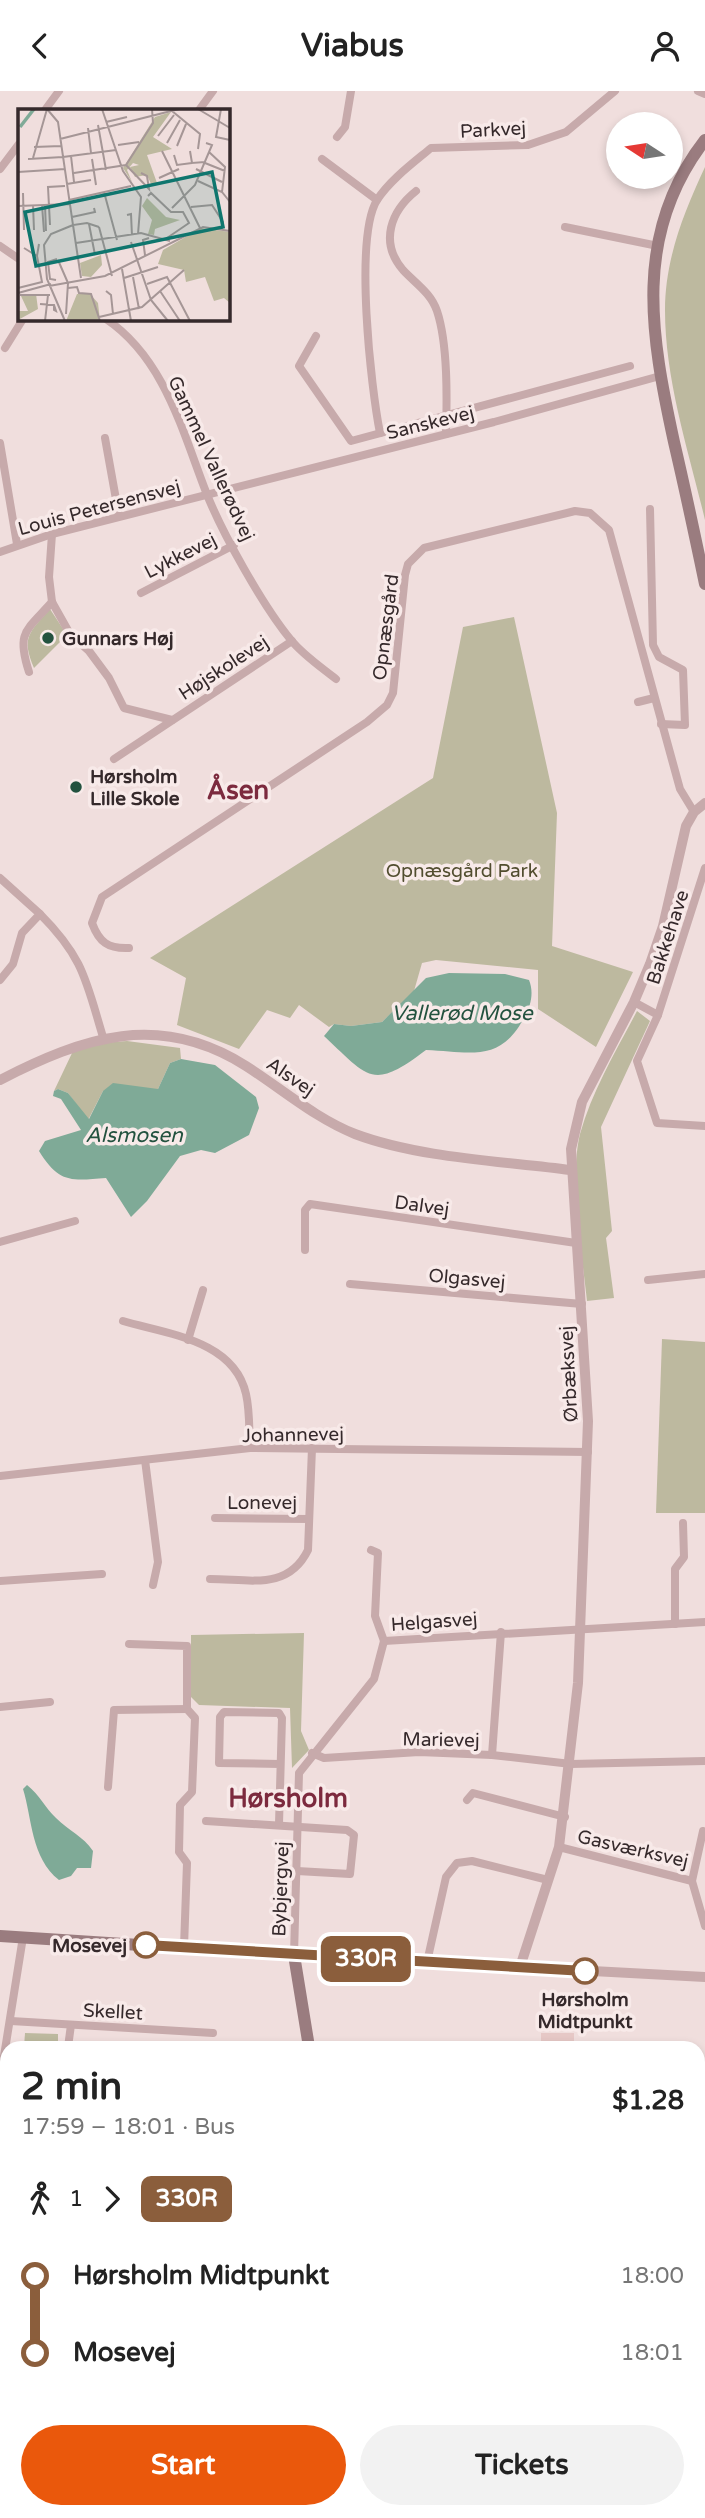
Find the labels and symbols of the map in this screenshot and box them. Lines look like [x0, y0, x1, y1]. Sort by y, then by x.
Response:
inset map [18, 109, 229, 320]
north arrow [606, 112, 682, 189]
street label: Parkvej [459, 117, 527, 143]
street label: Gammel Vallerødvej [163, 372, 259, 544]
street label: Sanskevej [384, 401, 476, 444]
street label: Louis Petersensvej [16, 476, 183, 540]
street label: Lykkevej [141, 528, 220, 583]
street label: Opnæsgård [369, 573, 403, 682]
place label: Gunnars Høj [62, 628, 174, 651]
marker: Gunnars Høj [40, 630, 56, 646]
street label: Højskolevej [175, 631, 272, 705]
place label: Hørsholm Lille Skole [90, 766, 180, 810]
district label: Åsen [207, 773, 269, 806]
marker: Hørsholm Lille Skole [68, 779, 84, 795]
park label: Opnæsgård Park [386, 860, 538, 882]
street label: Bakkehave [642, 887, 694, 987]
water label: Vallerød Mose [391, 1001, 534, 1026]
street label: Alsvej [262, 1053, 319, 1101]
water label: Alsmosen [85, 1123, 184, 1148]
street label: Dalvej [393, 1191, 451, 1221]
street label: Olgasvej [427, 1265, 506, 1293]
street label: Ørbæksvej [555, 1325, 583, 1423]
street label: Johannevej [242, 1423, 344, 1447]
street label: Lonevej [227, 1492, 297, 1514]
street label: Helgasvej [390, 1608, 478, 1636]
street label: Marievej [402, 1728, 480, 1752]
district label: Hørsholm [228, 1783, 348, 1814]
street label: Gasværksvej [575, 1825, 691, 1872]
street label: Bybjergvej [268, 1841, 294, 1937]
marker: Mosevej [133, 1932, 159, 1958]
place label: Mosevej [52, 1935, 127, 1958]
line badge: 330R [317, 1936, 415, 1982]
marker: Hørsholm Midtpunkt [572, 1958, 598, 1984]
place label: Hørsholm Midtpunkt [538, 1989, 633, 2034]
street label: Skellet [82, 1999, 143, 2025]

